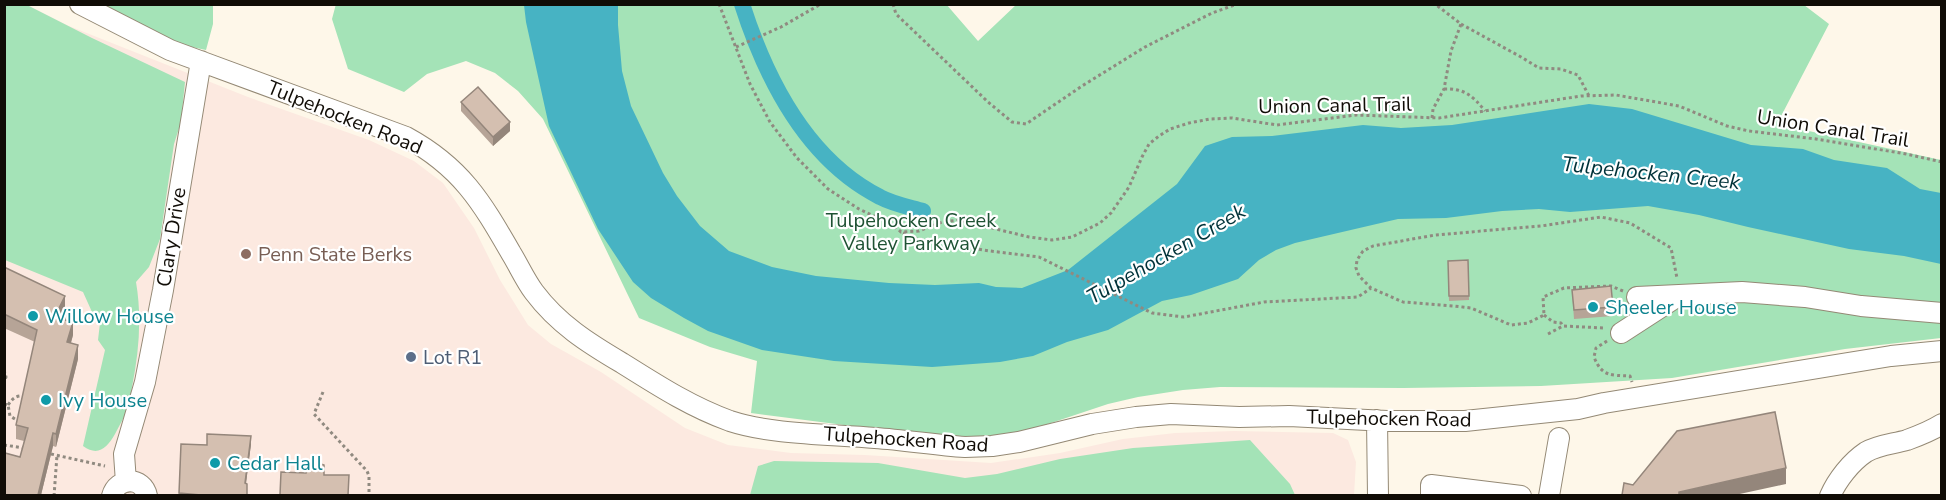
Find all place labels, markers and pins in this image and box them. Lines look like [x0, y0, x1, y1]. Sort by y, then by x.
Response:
place label: Penn State Berks [258, 241, 412, 268]
marker: Penn State Berks [239, 247, 253, 261]
place label: Sheeler House [1605, 294, 1737, 321]
marker: Sheeler House [1586, 300, 1600, 314]
place label: Willow House [45, 303, 174, 330]
marker: Willow House [26, 309, 40, 323]
place label: Lot R1 [423, 344, 482, 371]
marker: Lot R1 [404, 350, 418, 364]
place label: Ivy House [58, 387, 147, 414]
marker: Ivy House [39, 393, 53, 407]
place label: Cedar Hall [227, 450, 323, 477]
marker: Cedar Hall [208, 456, 222, 470]

